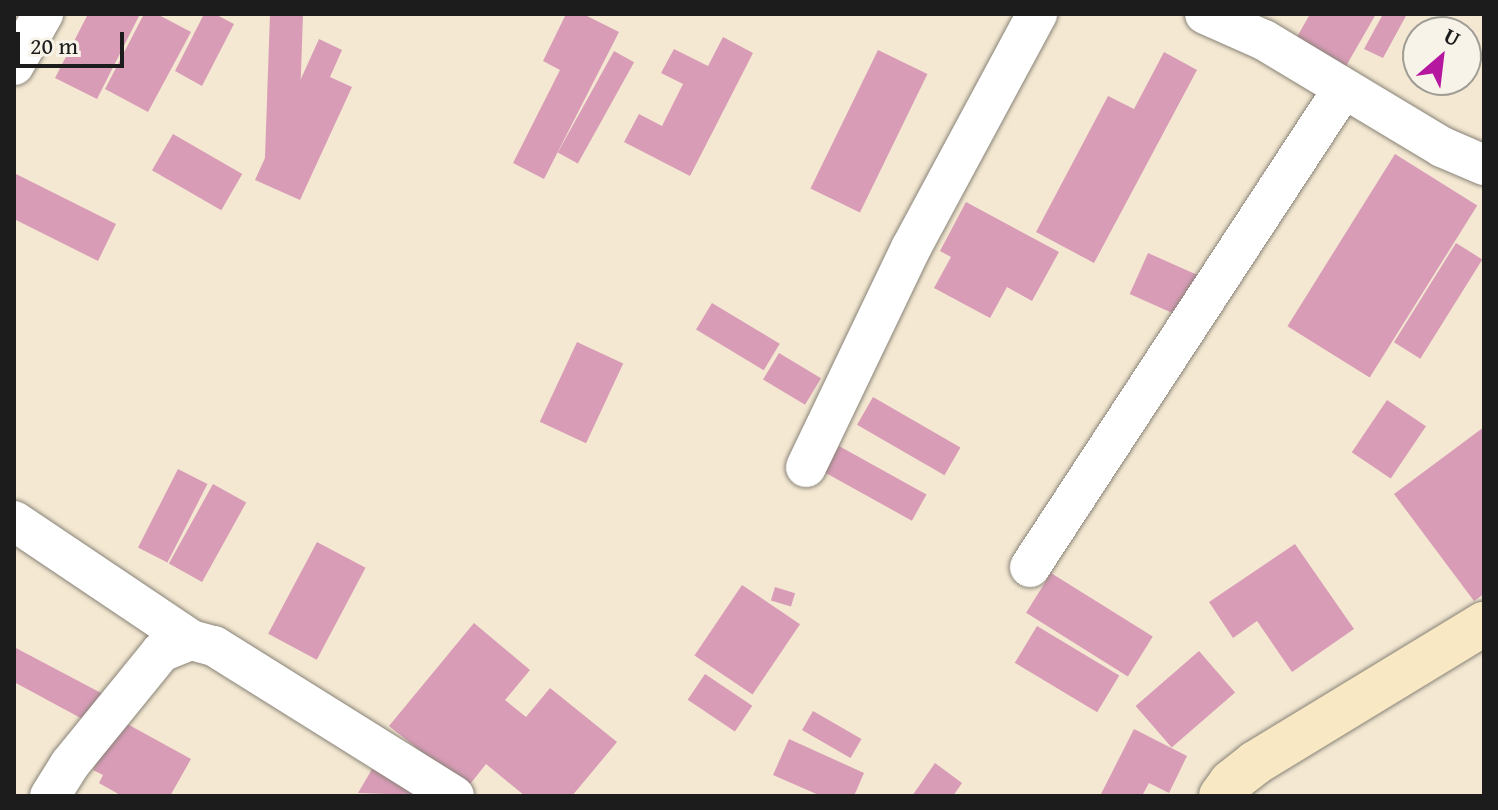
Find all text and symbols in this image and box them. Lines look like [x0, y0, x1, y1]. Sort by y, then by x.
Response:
scale bar [20, 16, 128, 66]
north arrow [1402, 16, 1482, 96]
text: U [1438, 19, 1466, 54]
text: 20 m [30, 28, 78, 63]

